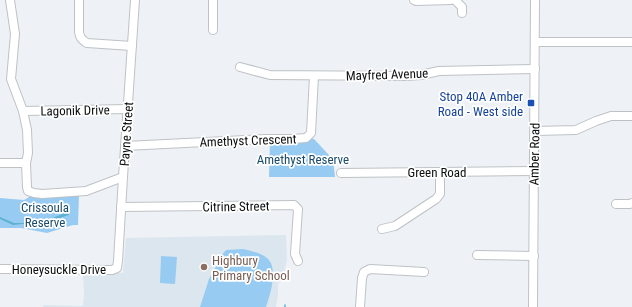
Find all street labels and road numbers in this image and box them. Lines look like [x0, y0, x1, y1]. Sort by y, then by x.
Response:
street label: Mayfred Avenue [346, 66, 428, 83]
street label: Payne Street [117, 101, 136, 167]
street label: Lagonik Drive [40, 102, 110, 119]
street label: Amber Road [526, 122, 543, 186]
street label: Amethyst Crescent [199, 131, 297, 150]
street label: Green Road [407, 165, 467, 180]
street label: Citrine Street [202, 198, 270, 215]
street label: Honeysuckle Drive [12, 262, 106, 277]

